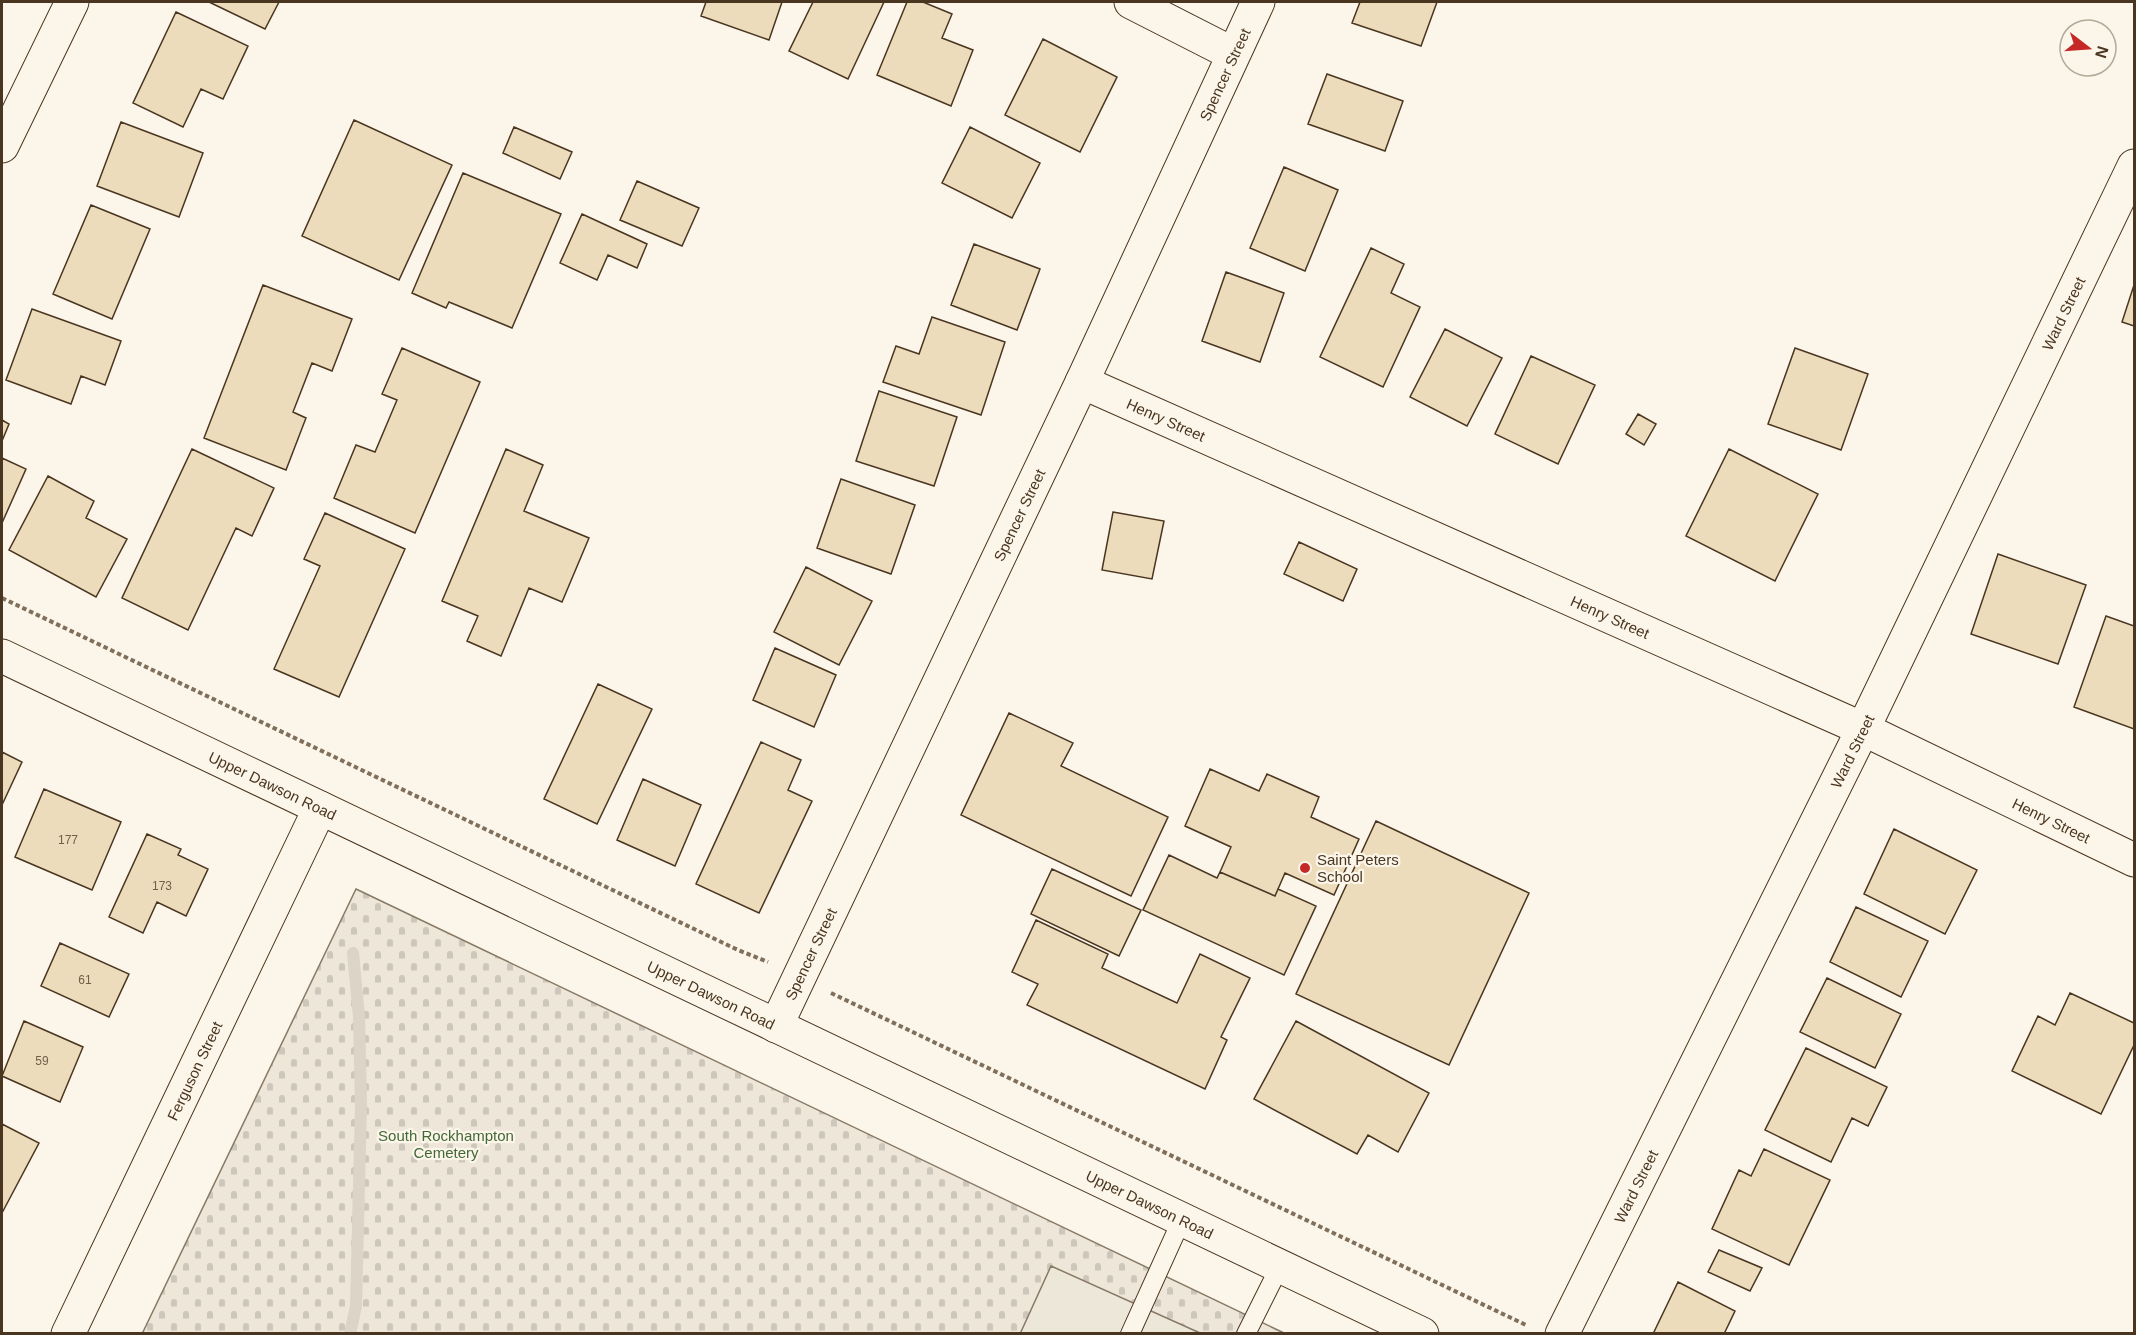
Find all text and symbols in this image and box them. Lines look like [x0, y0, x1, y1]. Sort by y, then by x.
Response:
north arrow [2058, 18, 2118, 78]
street label: Spencer Street [1196, 25, 1254, 123]
text: N [2092, 44, 2112, 60]
street label: Ward Street [2038, 273, 2088, 353]
street label: Henry Street [1124, 394, 1209, 445]
street label: Spencer Street [990, 465, 1048, 564]
street label: Henry Street [1568, 592, 1653, 642]
street label: Ward Street [1827, 711, 1878, 791]
street label: Upper Dawson Road [206, 748, 339, 823]
street label: Henry Street [2010, 794, 2094, 846]
house number: 177 [58, 833, 78, 847]
place label: Saint Peters School [1317, 851, 1399, 885]
marker: Saint Peters School [1298, 861, 1312, 875]
house number: 173 [152, 879, 172, 893]
street label: Spencer Street [781, 904, 840, 1003]
street label: Upper Dawson Road [645, 957, 778, 1032]
house number: 61 [78, 973, 92, 987]
street label: Ferguson Street [163, 1018, 225, 1123]
house number: 59 [35, 1054, 49, 1068]
park label: South Rockhampton Cemetery [378, 1127, 514, 1161]
street label: Ward Street [1610, 1146, 1661, 1226]
street label: Upper Dawson Road [1083, 1166, 1216, 1242]

